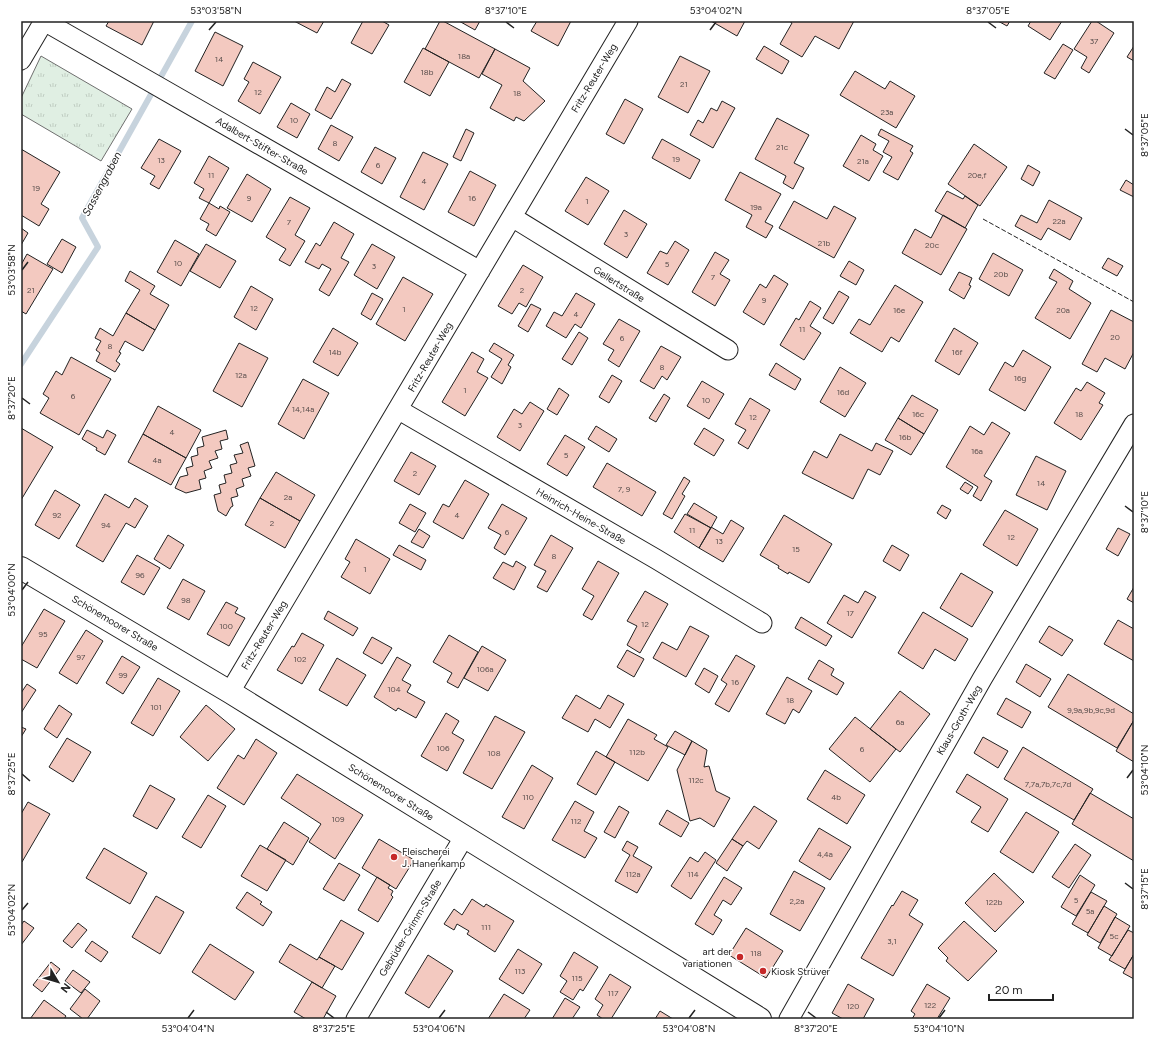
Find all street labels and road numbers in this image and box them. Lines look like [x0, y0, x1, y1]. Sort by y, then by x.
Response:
street label: Fritz-Reuter-Weg [568, 41, 620, 115]
street label: Adalbert-Stifter-Straße [213, 114, 311, 178]
street label: Gellertstraße [591, 263, 648, 305]
street label: Fritz-Reuter-Weg [405, 320, 455, 394]
street label: Heinrich-Heine-Straße [534, 485, 629, 547]
street label: Schönemoorer Straße [70, 592, 161, 654]
street label: Fritz-Reuter-Weg [238, 598, 290, 672]
street label: Klaus-Groth-Weg [934, 683, 984, 757]
street label: Schönemoorer Straße [346, 760, 437, 824]
street label: Gebrüder-Grimm-Straße [376, 877, 444, 979]

